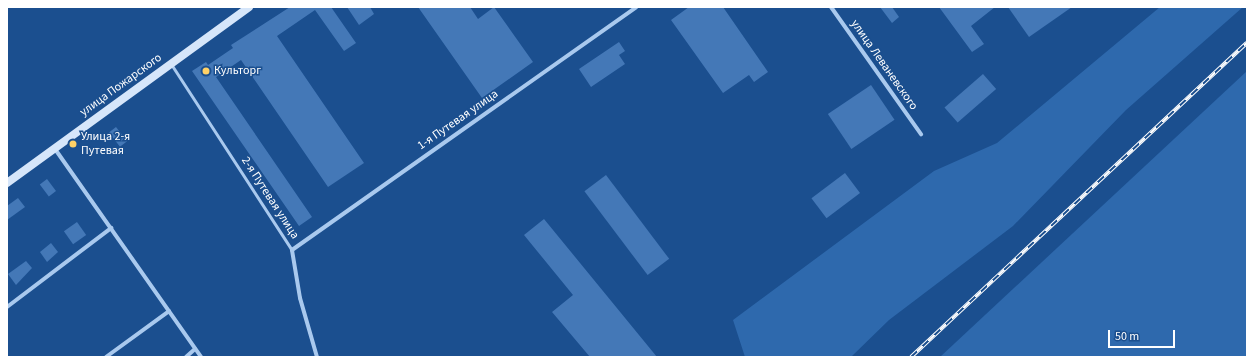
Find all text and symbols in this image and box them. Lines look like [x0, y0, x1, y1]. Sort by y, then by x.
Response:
street label: улица Леваневского [847, 17, 921, 113]
street label: улица Пожарского [77, 50, 165, 120]
place label: Культорг [214, 64, 261, 78]
marker: Культорг [201, 66, 211, 76]
street label: 1-я Путевая улица [415, 87, 501, 153]
place label: Улица 2-я Путевая [81, 130, 130, 158]
marker: Улица 2-я Путевая [68, 139, 78, 149]
street label: 2-я Путевая улица [238, 154, 302, 242]
scale bar [1110, 322, 1177, 348]
text: 50 m [1115, 328, 1139, 345]

